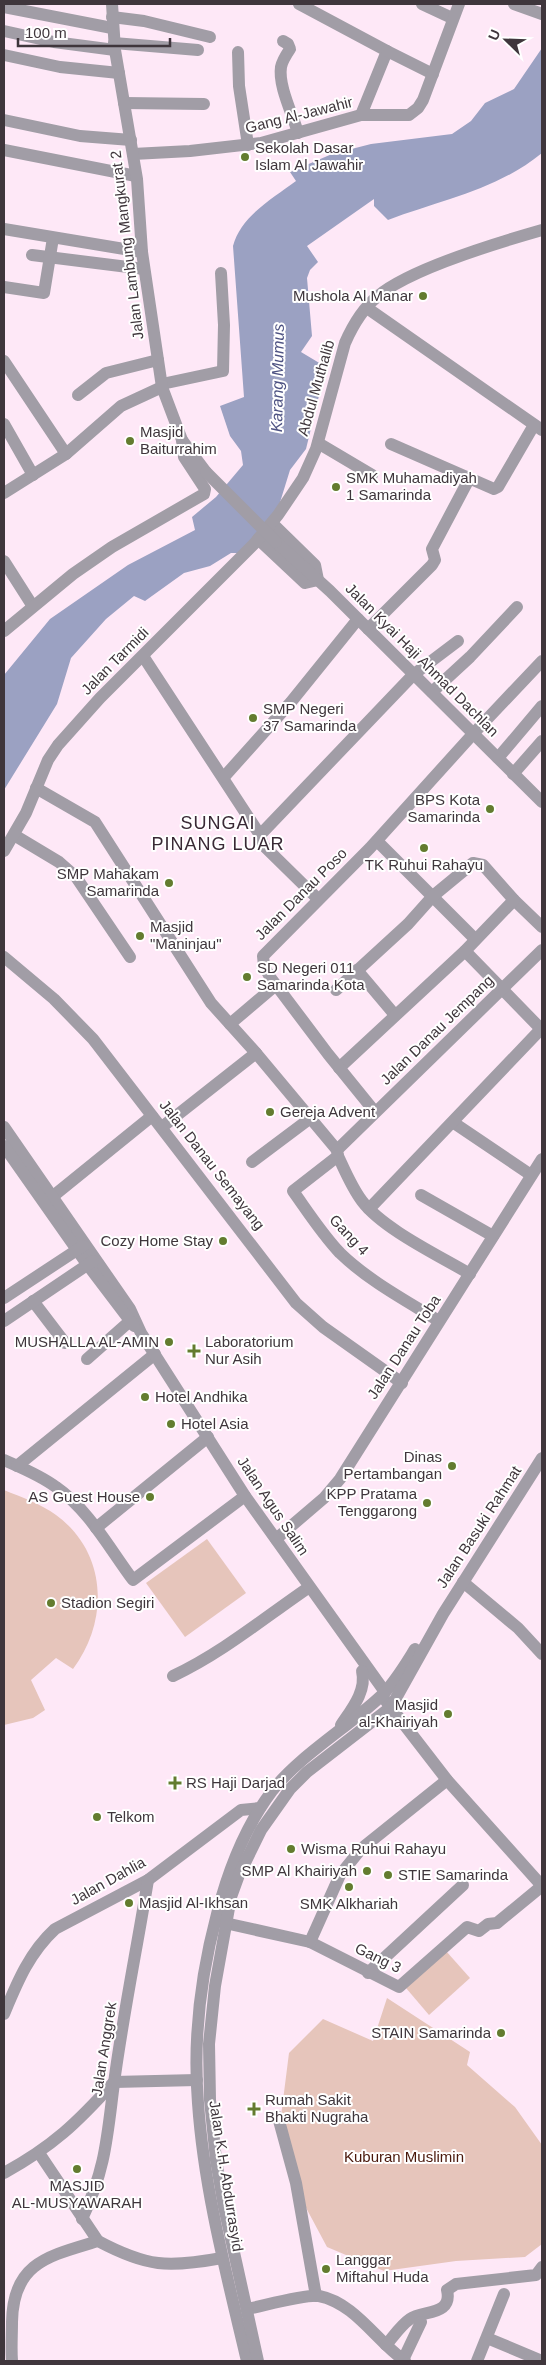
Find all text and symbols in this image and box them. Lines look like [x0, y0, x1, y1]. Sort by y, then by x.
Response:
scale bar [18, 15, 170, 47]
north arrow [481, 15, 531, 65]
text: 100 m [25, 24, 67, 41]
text: U [485, 27, 503, 43]
street label: Gang Al-Jawahir [243, 93, 354, 136]
place label: Sekolah Dasar Islam Al Jawahir [255, 139, 363, 173]
street label: Jalan Lambung Mangkurat 2 [106, 150, 147, 340]
marker: Sekolah Dasar Islam Al Jawahir [239, 151, 251, 163]
place label: Mushola Al Manar [293, 287, 413, 304]
marker: Mushola Al Manar [417, 290, 429, 302]
water label: Karang Mumus [268, 324, 287, 432]
street label: Abdul Muthalib [294, 338, 337, 438]
place label: Masjid Baiturrahim [140, 423, 217, 457]
marker: Masjid Baiturrahim [124, 435, 136, 447]
place label: SMK Muhamadiyah 1 Samarinda [346, 469, 477, 503]
marker: SMK Muhamadiyah 1 Samarinda [330, 481, 342, 493]
street label: Jalan Kyai Haji Ahmad Dachlan [342, 580, 502, 740]
street label: Jalan Tarmidi [77, 623, 152, 698]
place label: SMP Negeri 37 Samarinda [263, 700, 357, 734]
marker: SMP Negeri 37 Samarinda [247, 712, 259, 724]
place label: BPS Kota Samarinda [407, 791, 481, 825]
marker: BPS Kota Samarinda [484, 803, 496, 815]
district label: SUNGAI PINANG LUAR [151, 813, 285, 854]
marker: TK Ruhui Rahayu [418, 842, 430, 854]
street label: Jalan Danau Poso [251, 844, 350, 943]
place label: TK Ruhui Rahayu [365, 856, 483, 873]
place label: SMP Mahakam Samarinda [57, 865, 160, 899]
marker: SMP Mahakam Samarinda [163, 877, 175, 889]
place label: Masjid "Maninjau" [150, 918, 222, 952]
marker: Masjid "Maninjau" [134, 930, 146, 942]
place label: SD Negeri 011 Samarinda Kota [257, 959, 365, 993]
marker: SD Negeri 011 Samarinda Kota [241, 971, 253, 983]
street label: Jalan Danau Jempang [377, 971, 497, 1088]
street label: Jalan Danau Semayang [156, 1096, 268, 1233]
place label: Gereja Advent [280, 1103, 376, 1120]
marker: Gereja Advent [264, 1106, 276, 1118]
street label: Gang 4 [326, 1211, 372, 1258]
place label: Cozy Home Stay [100, 1232, 213, 1249]
marker: Cozy Home Stay [217, 1235, 229, 1247]
street label: Jalan Danau Toba [364, 1291, 444, 1402]
place label: MUSHALLA AL-AMIN [15, 1333, 159, 1350]
place label: Laboratorium Nur Asih [205, 1333, 293, 1367]
marker: MUSHALLA AL-AMIN [163, 1336, 175, 1348]
marker: Laboratorium Nur Asih [187, 1344, 201, 1358]
place label: Hotel Andhika [155, 1388, 248, 1405]
marker: Hotel Andhika [139, 1391, 151, 1403]
place label: Hotel Asia [181, 1415, 249, 1432]
marker: Hotel Asia [165, 1418, 177, 1430]
place label: Dinas Pertambangan [344, 1448, 442, 1482]
street label: Jalan Agus Salim [234, 1453, 313, 1558]
marker: Dinas Pertambangan [446, 1460, 458, 1472]
street label: Jalan Basuki Rahmat [433, 1462, 525, 1591]
place label: KPP Pratama Tenggarong [326, 1485, 418, 1519]
place label: AS Guest House [28, 1488, 140, 1505]
marker: AS Guest House [144, 1491, 156, 1503]
marker: KPP Pratama Tenggarong [421, 1497, 433, 1509]
place label: Stadion Segiri [61, 1594, 154, 1611]
marker: Stadion Segiri [45, 1597, 57, 1609]
place label: Masjid al-Khairiyah [359, 1696, 438, 1730]
marker: Masjid al-Khairiyah [442, 1708, 454, 1720]
place label: RS Haji Darjad [186, 1774, 285, 1791]
marker: RS Haji Darjad [168, 1776, 182, 1790]
place label: Telkom [107, 1808, 155, 1825]
marker: Telkom [91, 1811, 103, 1823]
place label: Wisma Ruhui Rahayu [301, 1840, 446, 1857]
marker: Wisma Ruhui Rahayu [285, 1843, 297, 1855]
street label: Jalan Dahlia [68, 1853, 149, 1908]
place label: SMP Al Khairiyah [241, 1862, 357, 1879]
marker: SMP Al Khairiyah [361, 1865, 373, 1877]
place label: STIE Samarinda [398, 1866, 509, 1883]
marker: STIE Samarinda [382, 1869, 394, 1881]
marker: SMK Alkhariah [343, 1881, 355, 1893]
place label: Masjid Al-Ikhsan [139, 1894, 248, 1911]
place label: SMK Alkhariah [300, 1895, 398, 1912]
marker: Masjid Al-Ikhsan [123, 1897, 135, 1909]
street label: Gang 3 [352, 1939, 404, 1976]
street label: Jalan Anggrek [88, 2000, 119, 2097]
place label: STAIN Samarinda [371, 2024, 492, 2041]
marker: STAIN Samarinda [495, 2027, 507, 2039]
place label: Rumah Sakit Bhakti Nugraha [265, 2091, 369, 2125]
street label: Jalan K.H. Abdurrasyid [206, 2099, 247, 2253]
marker: Rumah Sakit Bhakti Nugraha [247, 2102, 261, 2116]
park label: Kuburan Muslimin [344, 2148, 464, 2165]
marker: MASJID AL-MUSYAWARAH [71, 2163, 83, 2175]
place label: MASJID AL-MUSYAWARAH [12, 2177, 142, 2211]
place label: Langgar Miftahul Huda [336, 2251, 429, 2285]
marker: Langgar Miftahul Huda [320, 2263, 332, 2275]

